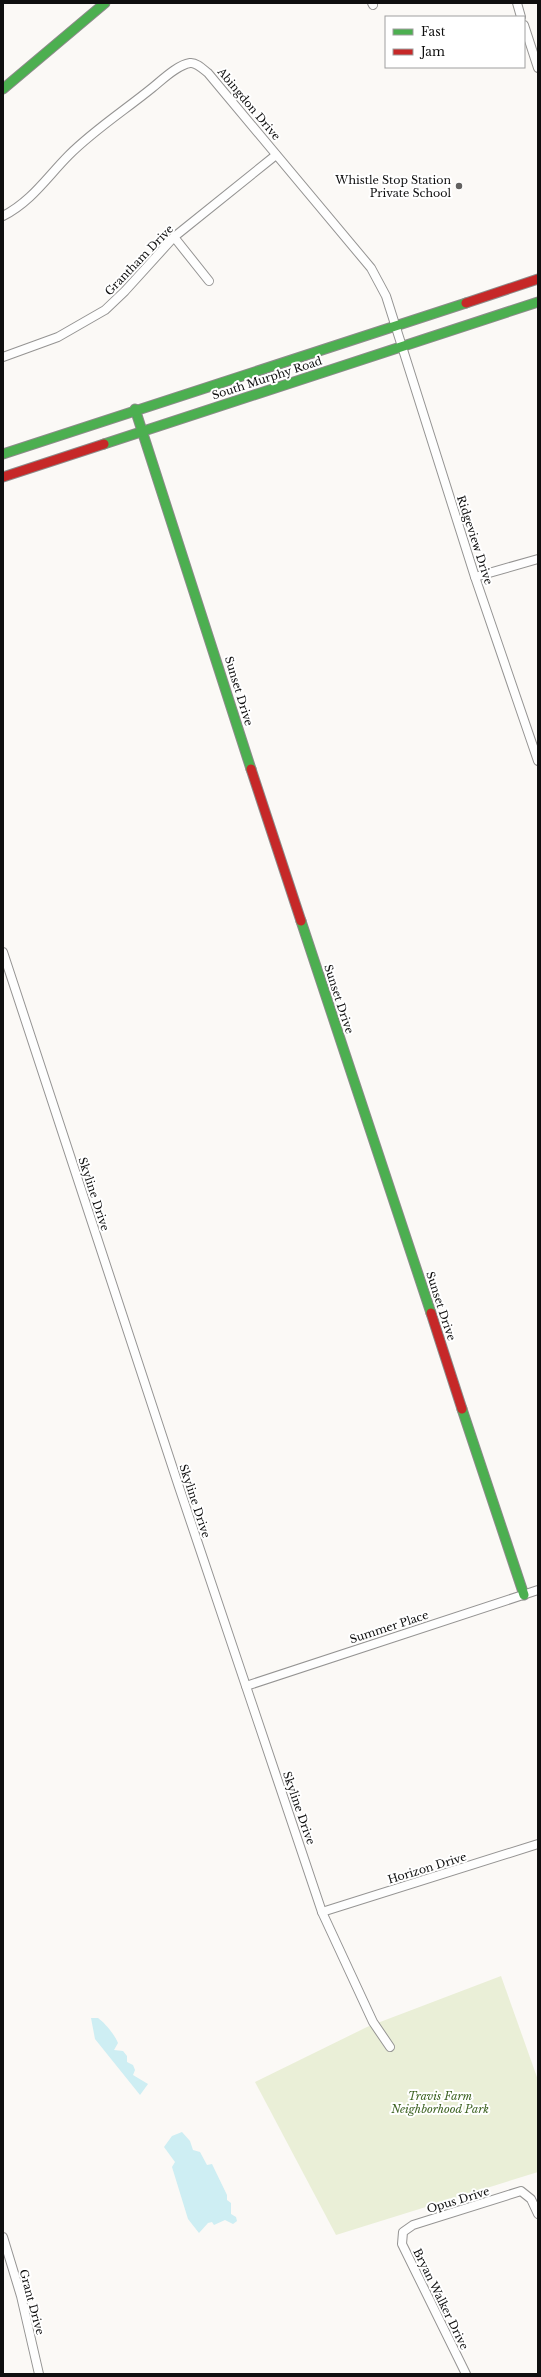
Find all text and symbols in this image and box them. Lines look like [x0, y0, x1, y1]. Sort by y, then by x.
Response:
legend [385, 16, 525, 68]
text: Fast [421, 24, 446, 39]
text: Jam [419, 44, 445, 59]
street label: Abingdon Drive [214, 64, 283, 143]
place label: Whistle Stop Station Private School [334, 173, 451, 200]
marker: Whistle Stop Station Private School [454, 181, 464, 191]
street label: Grantham Drive [102, 222, 176, 298]
street label: South Murphy Road [210, 353, 324, 402]
street label: Ridgeview Drive [454, 494, 496, 586]
street label: Sunset Drive [222, 654, 256, 728]
street label: Sunset Drive [321, 963, 357, 1035]
street label: Skyline Drive [76, 1155, 112, 1233]
street label: Sunset Drive [423, 1270, 459, 1342]
street label: Skyline Drive [177, 1462, 213, 1540]
street label: Summer Place [348, 1608, 430, 1646]
street label: Skyline Drive [280, 1770, 318, 1846]
street label: Horizon Drive [386, 1849, 468, 1887]
park label: Travis Farm Neighborhood Park [390, 2089, 489, 2116]
street label: Opus Drive [425, 2184, 491, 2216]
street label: Bryan Walker Drive [410, 2246, 472, 2352]
street label: Grant Drive [17, 2268, 47, 2336]

